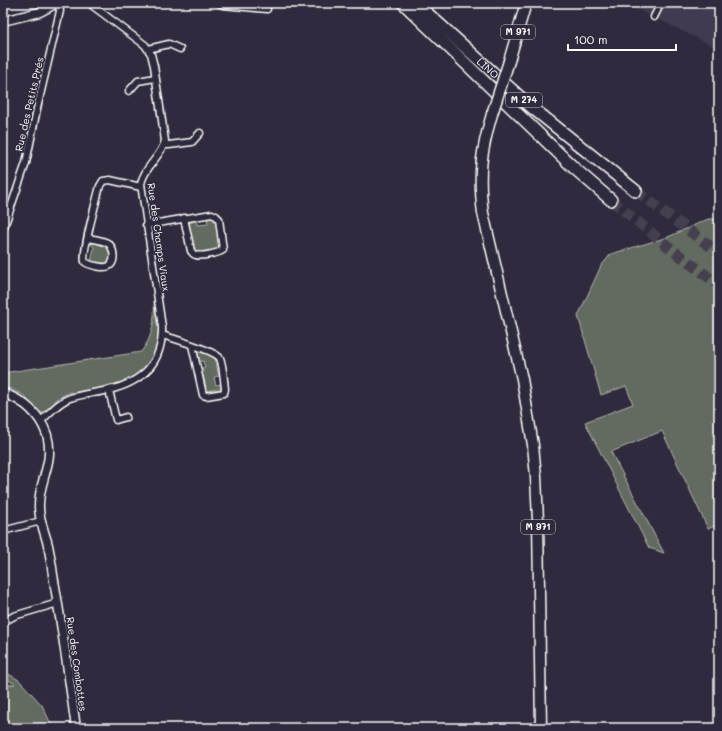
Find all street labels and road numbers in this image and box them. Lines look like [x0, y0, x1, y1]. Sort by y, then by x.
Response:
road number: M 971 [501, 25, 535, 39]
street label: LINO [474, 54, 502, 82]
street label: Rue des Petits Prés [11, 55, 47, 153]
road number: M 274 [506, 93, 542, 107]
street label: Rue des Champs Viaux [144, 182, 174, 292]
road number: M 971 [521, 520, 555, 534]
street label: Rue des Combottes [63, 616, 91, 712]

